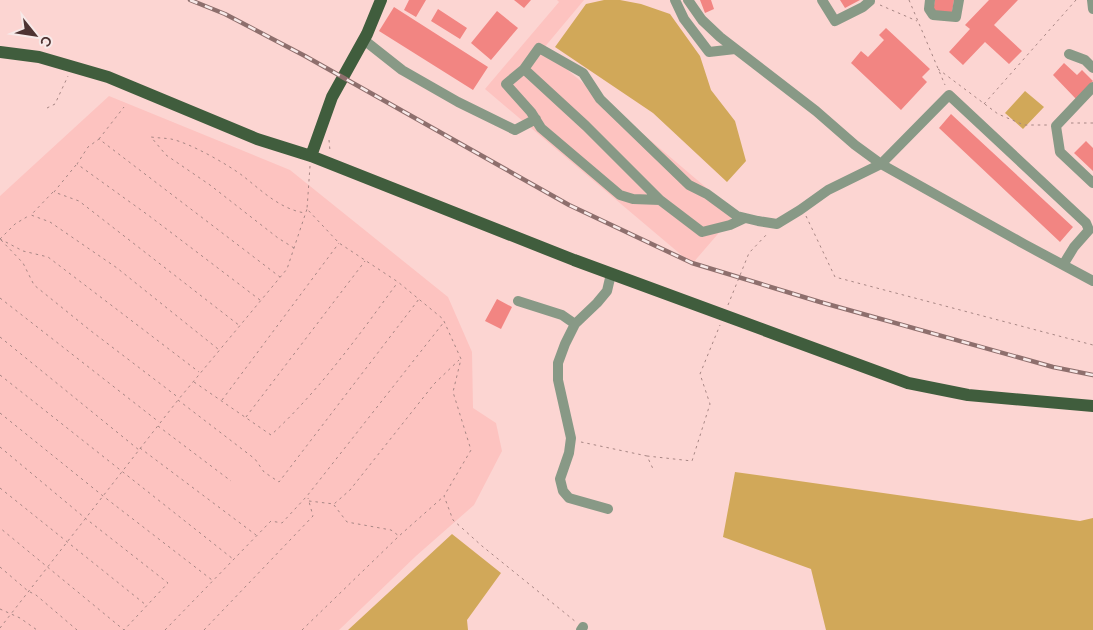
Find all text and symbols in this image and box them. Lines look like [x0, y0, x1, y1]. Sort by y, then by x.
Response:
north arrow [10, 10, 60, 60]
text: С [37, 33, 56, 50]

